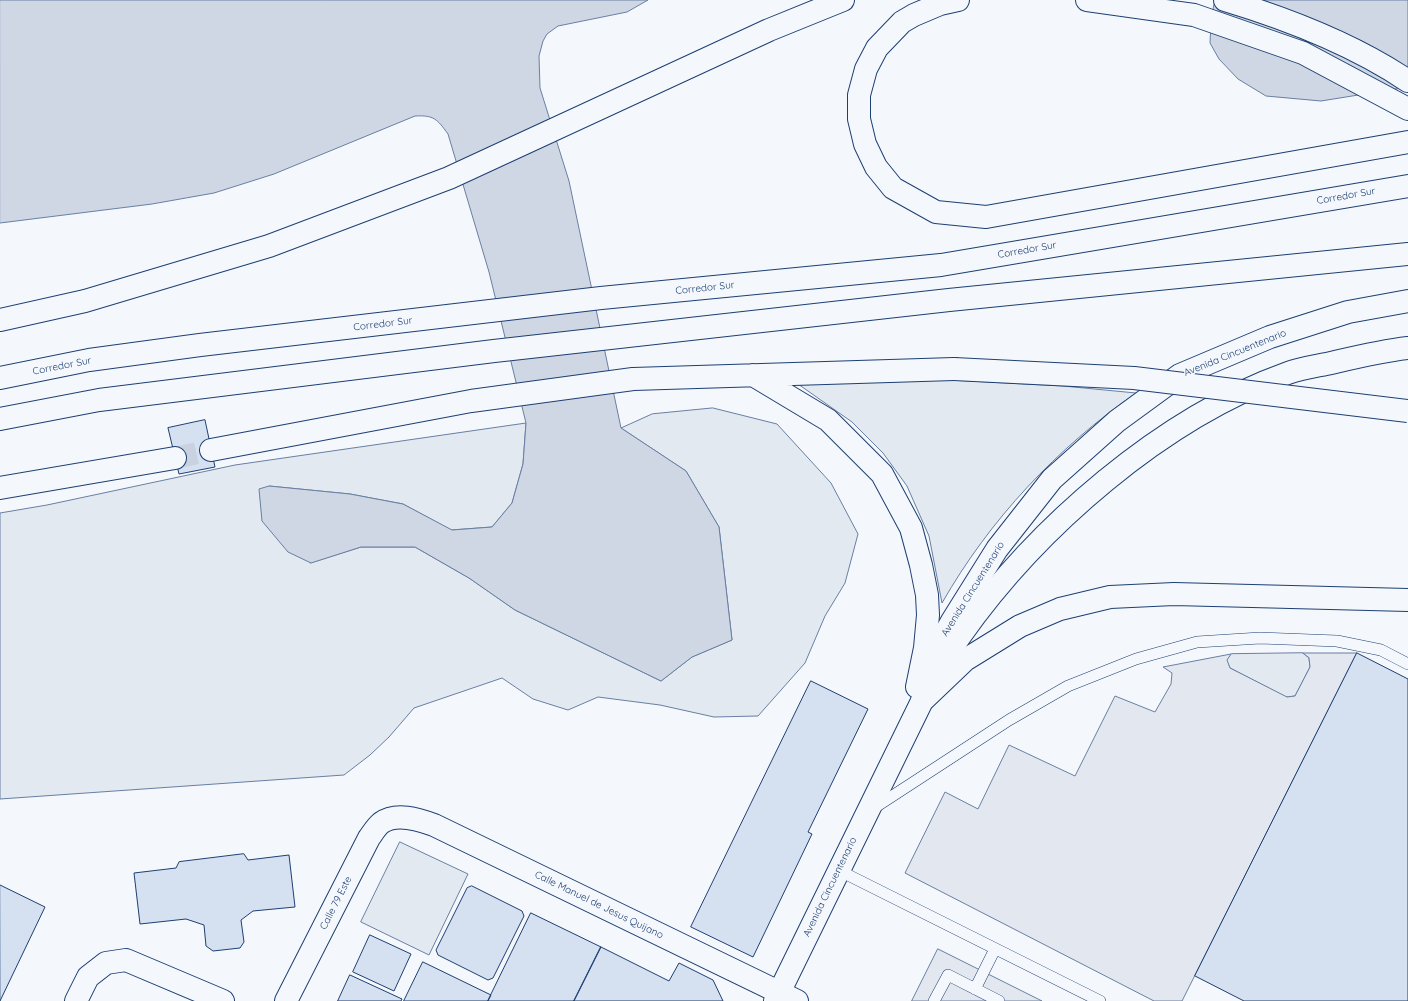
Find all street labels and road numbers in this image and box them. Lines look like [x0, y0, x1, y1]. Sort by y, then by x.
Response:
street label: Corredor Sur [1316, 185, 1376, 207]
street label: Corredor Sur [997, 239, 1057, 261]
street label: Corredor Sur [675, 279, 735, 297]
street label: Corredor Sur [353, 314, 413, 334]
street label: Avenida Cincuentenario [1182, 327, 1288, 379]
street label: Corredor Sur [32, 354, 92, 378]
street label: Avenida Cincuentenario [939, 539, 1007, 639]
street label: Avenida Cincuentenario [801, 835, 859, 939]
street label: Calle Manuel de Jesus Quijano [533, 869, 665, 941]
street label: Calle 79 Este [317, 874, 355, 932]

